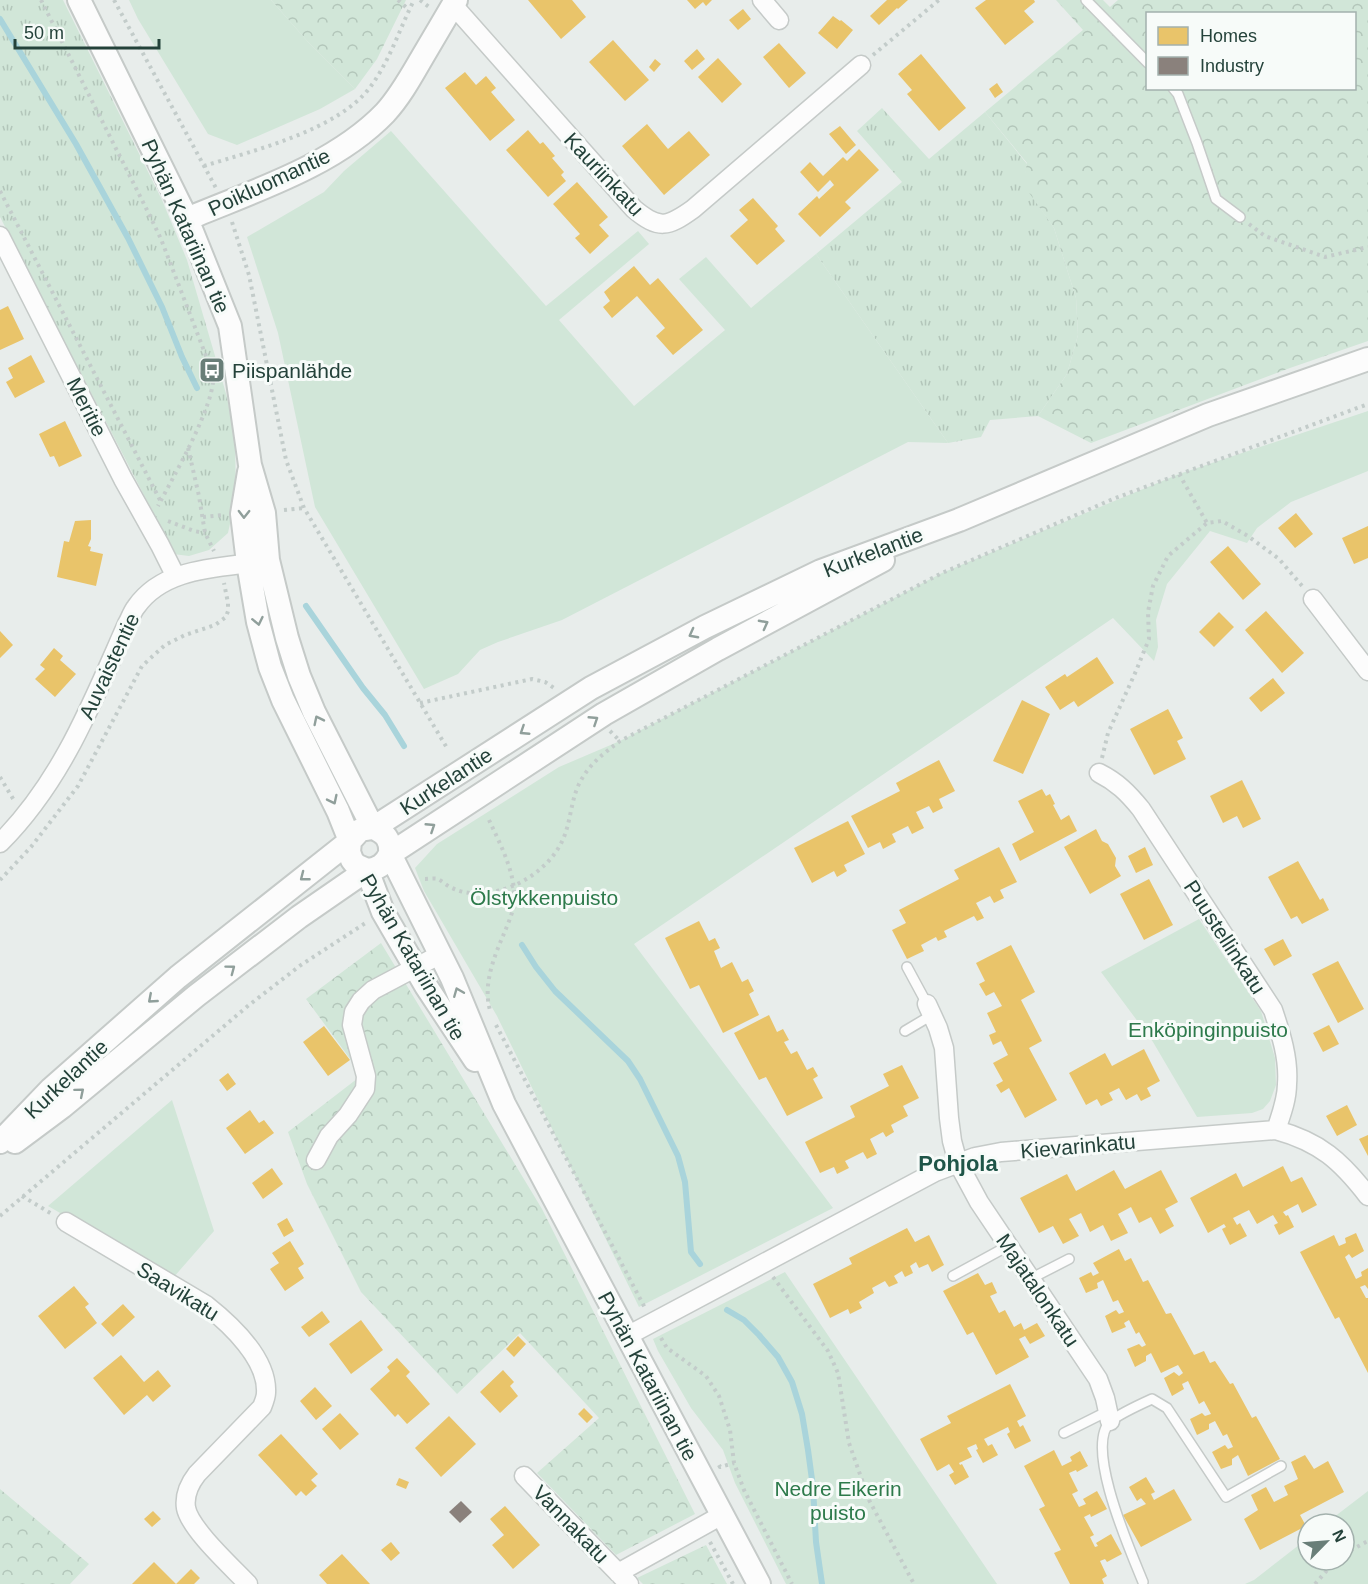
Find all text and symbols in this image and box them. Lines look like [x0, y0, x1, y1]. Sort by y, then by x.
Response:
scale bar [15, 12, 159, 50]
legend [1146, 12, 1356, 90]
text: 50 m [24, 23, 64, 43]
text: Homes [1200, 26, 1257, 46]
text: Industry [1200, 56, 1264, 76]
street label: Kauriinkatu [560, 128, 648, 220]
street label: Pyhän Katariinan tie [137, 135, 235, 317]
street label: Poikluomantie [204, 144, 334, 220]
bus stop icon: Piispanlähde [197, 355, 227, 385]
place label: Piispanlähde [232, 359, 352, 382]
street label: Meritie [62, 374, 112, 440]
one-way arrow [238, 509, 250, 518]
street label: Kurkelantie [820, 522, 926, 582]
street label: Auvaistentie [74, 609, 144, 723]
one-way arrow [251, 616, 264, 626]
one-way arrow [758, 620, 768, 631]
one-way arrow [689, 627, 699, 638]
one-way arrow [313, 715, 325, 726]
one-way arrow [588, 717, 599, 728]
one-way arrow [520, 723, 530, 735]
street label: Kurkelantie [396, 743, 496, 819]
one-way arrow [325, 794, 337, 805]
one-way arrow [424, 823, 435, 834]
one-way arrow [300, 869, 311, 880]
street label: Pyhän Katariinan tie [356, 870, 470, 1044]
street label: Puustellinkatu [1180, 876, 1270, 998]
park label: Ölstykkenpuisto [470, 886, 618, 909]
one-way arrow [225, 965, 236, 976]
one-way arrow [453, 987, 465, 998]
one-way arrow [149, 992, 159, 1003]
park label: Enköpinginpuisto [1128, 1018, 1288, 1041]
street label: Kurkelantie [20, 1035, 112, 1123]
one-way arrow [73, 1089, 84, 1100]
street label: Kievarinkatu [1019, 1130, 1137, 1162]
district label: Pohjola [918, 1151, 998, 1176]
street label: Majatalonkatu [992, 1229, 1084, 1351]
street label: Saavikatu [133, 1257, 223, 1325]
street label: Pyhän Katariinan tie [594, 1288, 702, 1464]
park label: Nedre Eikerin puisto [774, 1477, 902, 1524]
street label: Vannakatu [528, 1480, 614, 1568]
north arrow [1296, 1512, 1356, 1572]
text: N [1329, 1527, 1349, 1545]

